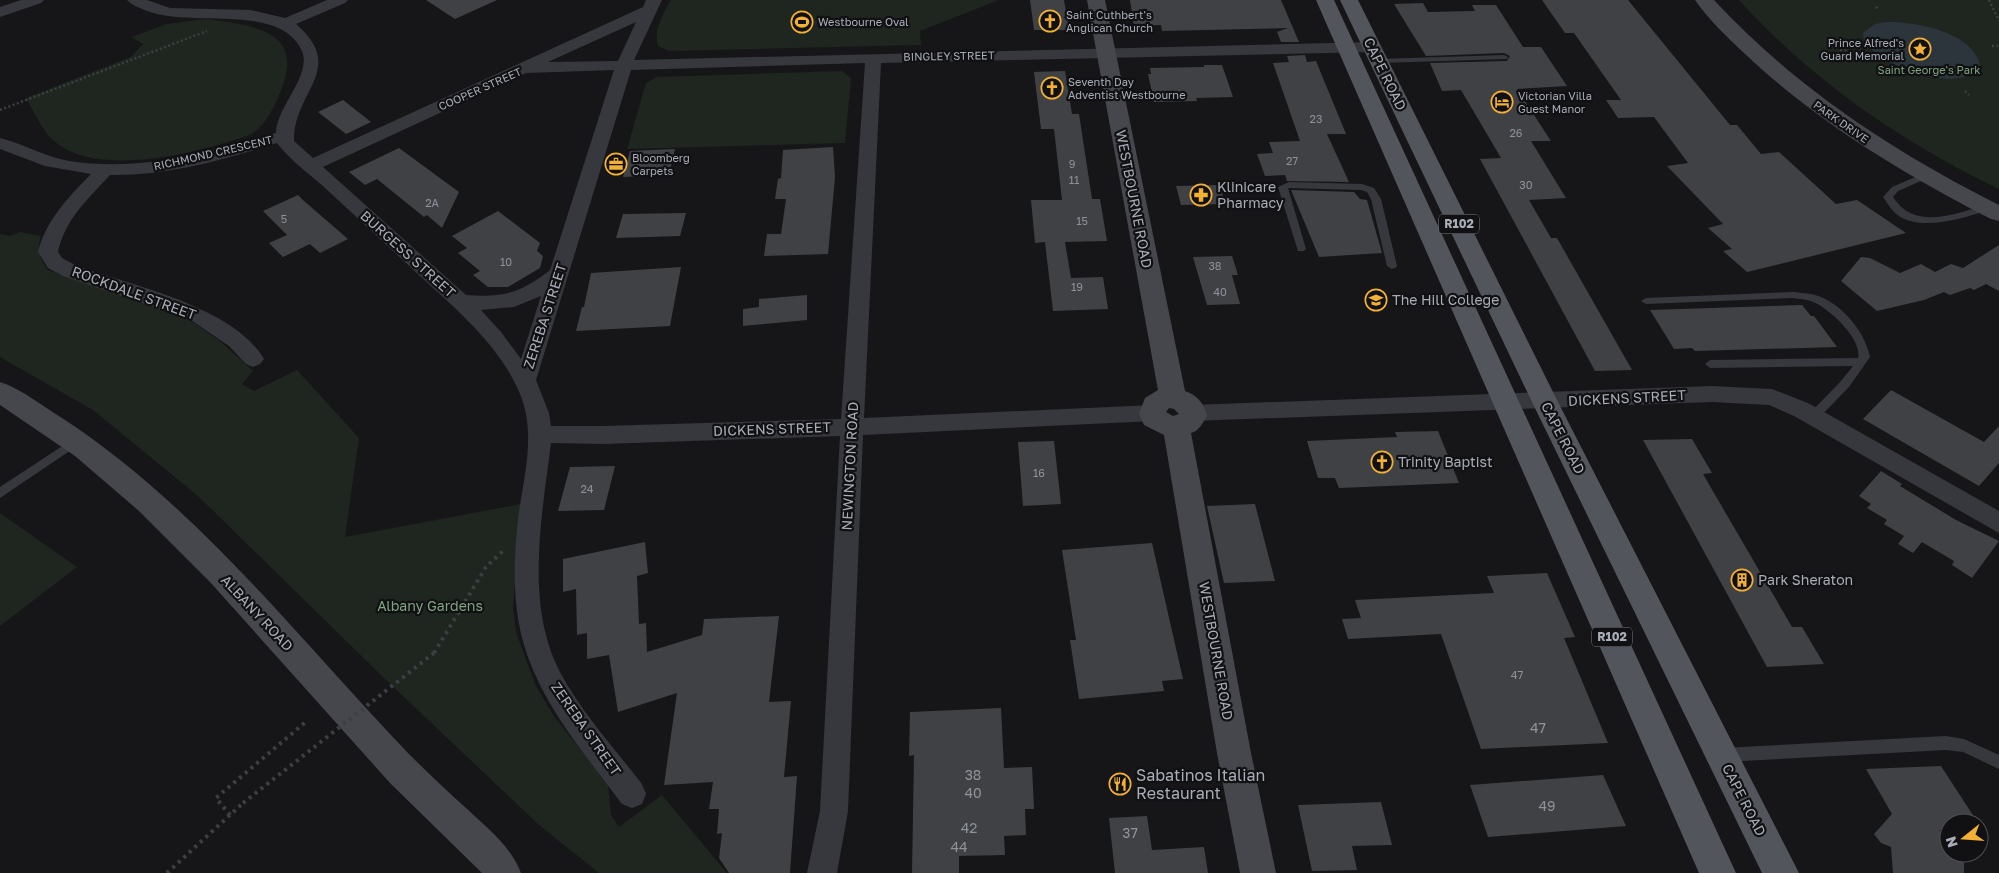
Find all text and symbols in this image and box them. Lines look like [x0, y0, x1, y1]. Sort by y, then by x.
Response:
place label: Saint Cuthbert's Anglican Church [1066, 8, 1153, 34]
church icon: Saint Cuthbert's Anglican Church [1038, 9, 1062, 33]
sports icon: Westbourne Oval [790, 10, 814, 34]
place label: Westbourne Oval [818, 15, 909, 28]
street label: CAPE ROAD [1361, 35, 1410, 113]
place label: Prince Alfred's Guard Memorial [1821, 36, 1904, 62]
place icon: Prince Alfred's Guard Memorial [1908, 37, 1932, 61]
street label: BINGLEY STREET [903, 48, 995, 63]
park label: Saint George's Park [1878, 63, 1980, 76]
street label: COOPER STREET [436, 64, 523, 113]
place label: Seventh Day Adventist Westbourne [1068, 75, 1186, 101]
church icon: Seventh Day Adventist Westbourne [1040, 76, 1064, 100]
place label: Victorian Villa Guest Manor [1518, 89, 1592, 115]
hotel icon: Victorian Villa Guest Manor [1490, 90, 1514, 114]
street label: PARK DRIVE [1811, 98, 1872, 145]
house number: 23 [1310, 112, 1322, 125]
house number: 26 [1509, 126, 1523, 139]
street label: WESTBOURNE ROAD [1113, 128, 1156, 269]
street label: RICHMOND CRESCENT [152, 133, 274, 172]
place label: Bloomberg Carpets [632, 151, 690, 177]
office icon: Bloomberg Carpets [604, 152, 628, 176]
house number: 27 [1286, 154, 1298, 167]
house number: 9 [1069, 157, 1075, 170]
house number: 11 [1069, 173, 1079, 186]
place label: Klinicare Pharmacy [1217, 178, 1284, 211]
house number: 30 [1519, 178, 1533, 191]
pharmacy icon: Klinicare Pharmacy [1189, 183, 1213, 207]
house number: 2A [425, 196, 440, 209]
street label: BURGESS STREET [357, 207, 460, 301]
house number: 5 [281, 212, 287, 225]
house number: 15 [1076, 214, 1088, 227]
road number: R102 [1439, 214, 1479, 233]
house number: 10 [500, 255, 512, 268]
house number: 38 [1208, 259, 1222, 272]
street label: ZEREBA STREET [519, 261, 570, 371]
street label: ROCKDALE STREET [70, 262, 199, 323]
house number: 19 [1071, 280, 1083, 293]
house number: 40 [1213, 285, 1227, 298]
school or university icon: The Hill College [1364, 288, 1388, 312]
place label: The Hill College [1392, 291, 1499, 308]
street label: DICKENS STREET [1568, 386, 1687, 409]
street label: CAPE ROAD [1538, 399, 1589, 477]
street label: NEWINGTON ROAD [838, 401, 861, 531]
street label: DICKENS STREET [713, 418, 832, 439]
church icon: Trinity Baptist [1370, 450, 1394, 474]
place label: Trinity Baptist [1398, 453, 1493, 470]
house number: 16 [1033, 466, 1045, 479]
house number: 24 [580, 482, 594, 495]
building icon: Park Sheraton [1730, 568, 1754, 592]
street label: ALBANY ROAD [218, 571, 297, 654]
place label: Park Sheraton [1758, 571, 1853, 588]
street label: WESTBOURNE ROAD [1196, 580, 1237, 722]
park label: Albany Gardens [377, 597, 483, 614]
road number: R102 [1592, 628, 1632, 646]
house number: 47 [1511, 668, 1523, 681]
street label: ZEREBA STREET [548, 679, 625, 779]
house number: 47 [1530, 719, 1546, 736]
street label: CAPE ROAD [1719, 761, 1770, 839]
place label: Sabatinos Italian Restaurant [1136, 765, 1265, 803]
house number: 38 [965, 766, 981, 783]
restaurant icon: Sabatinos Italian Restaurant [1108, 772, 1132, 796]
house number: 40 [964, 784, 982, 801]
house number: 49 [1538, 797, 1556, 814]
north arrow [1939, 813, 1989, 863]
house number: 42 [961, 819, 977, 836]
house number: 37 [1122, 824, 1138, 841]
text: N [1941, 834, 1961, 850]
house number: 44 [950, 838, 968, 855]

